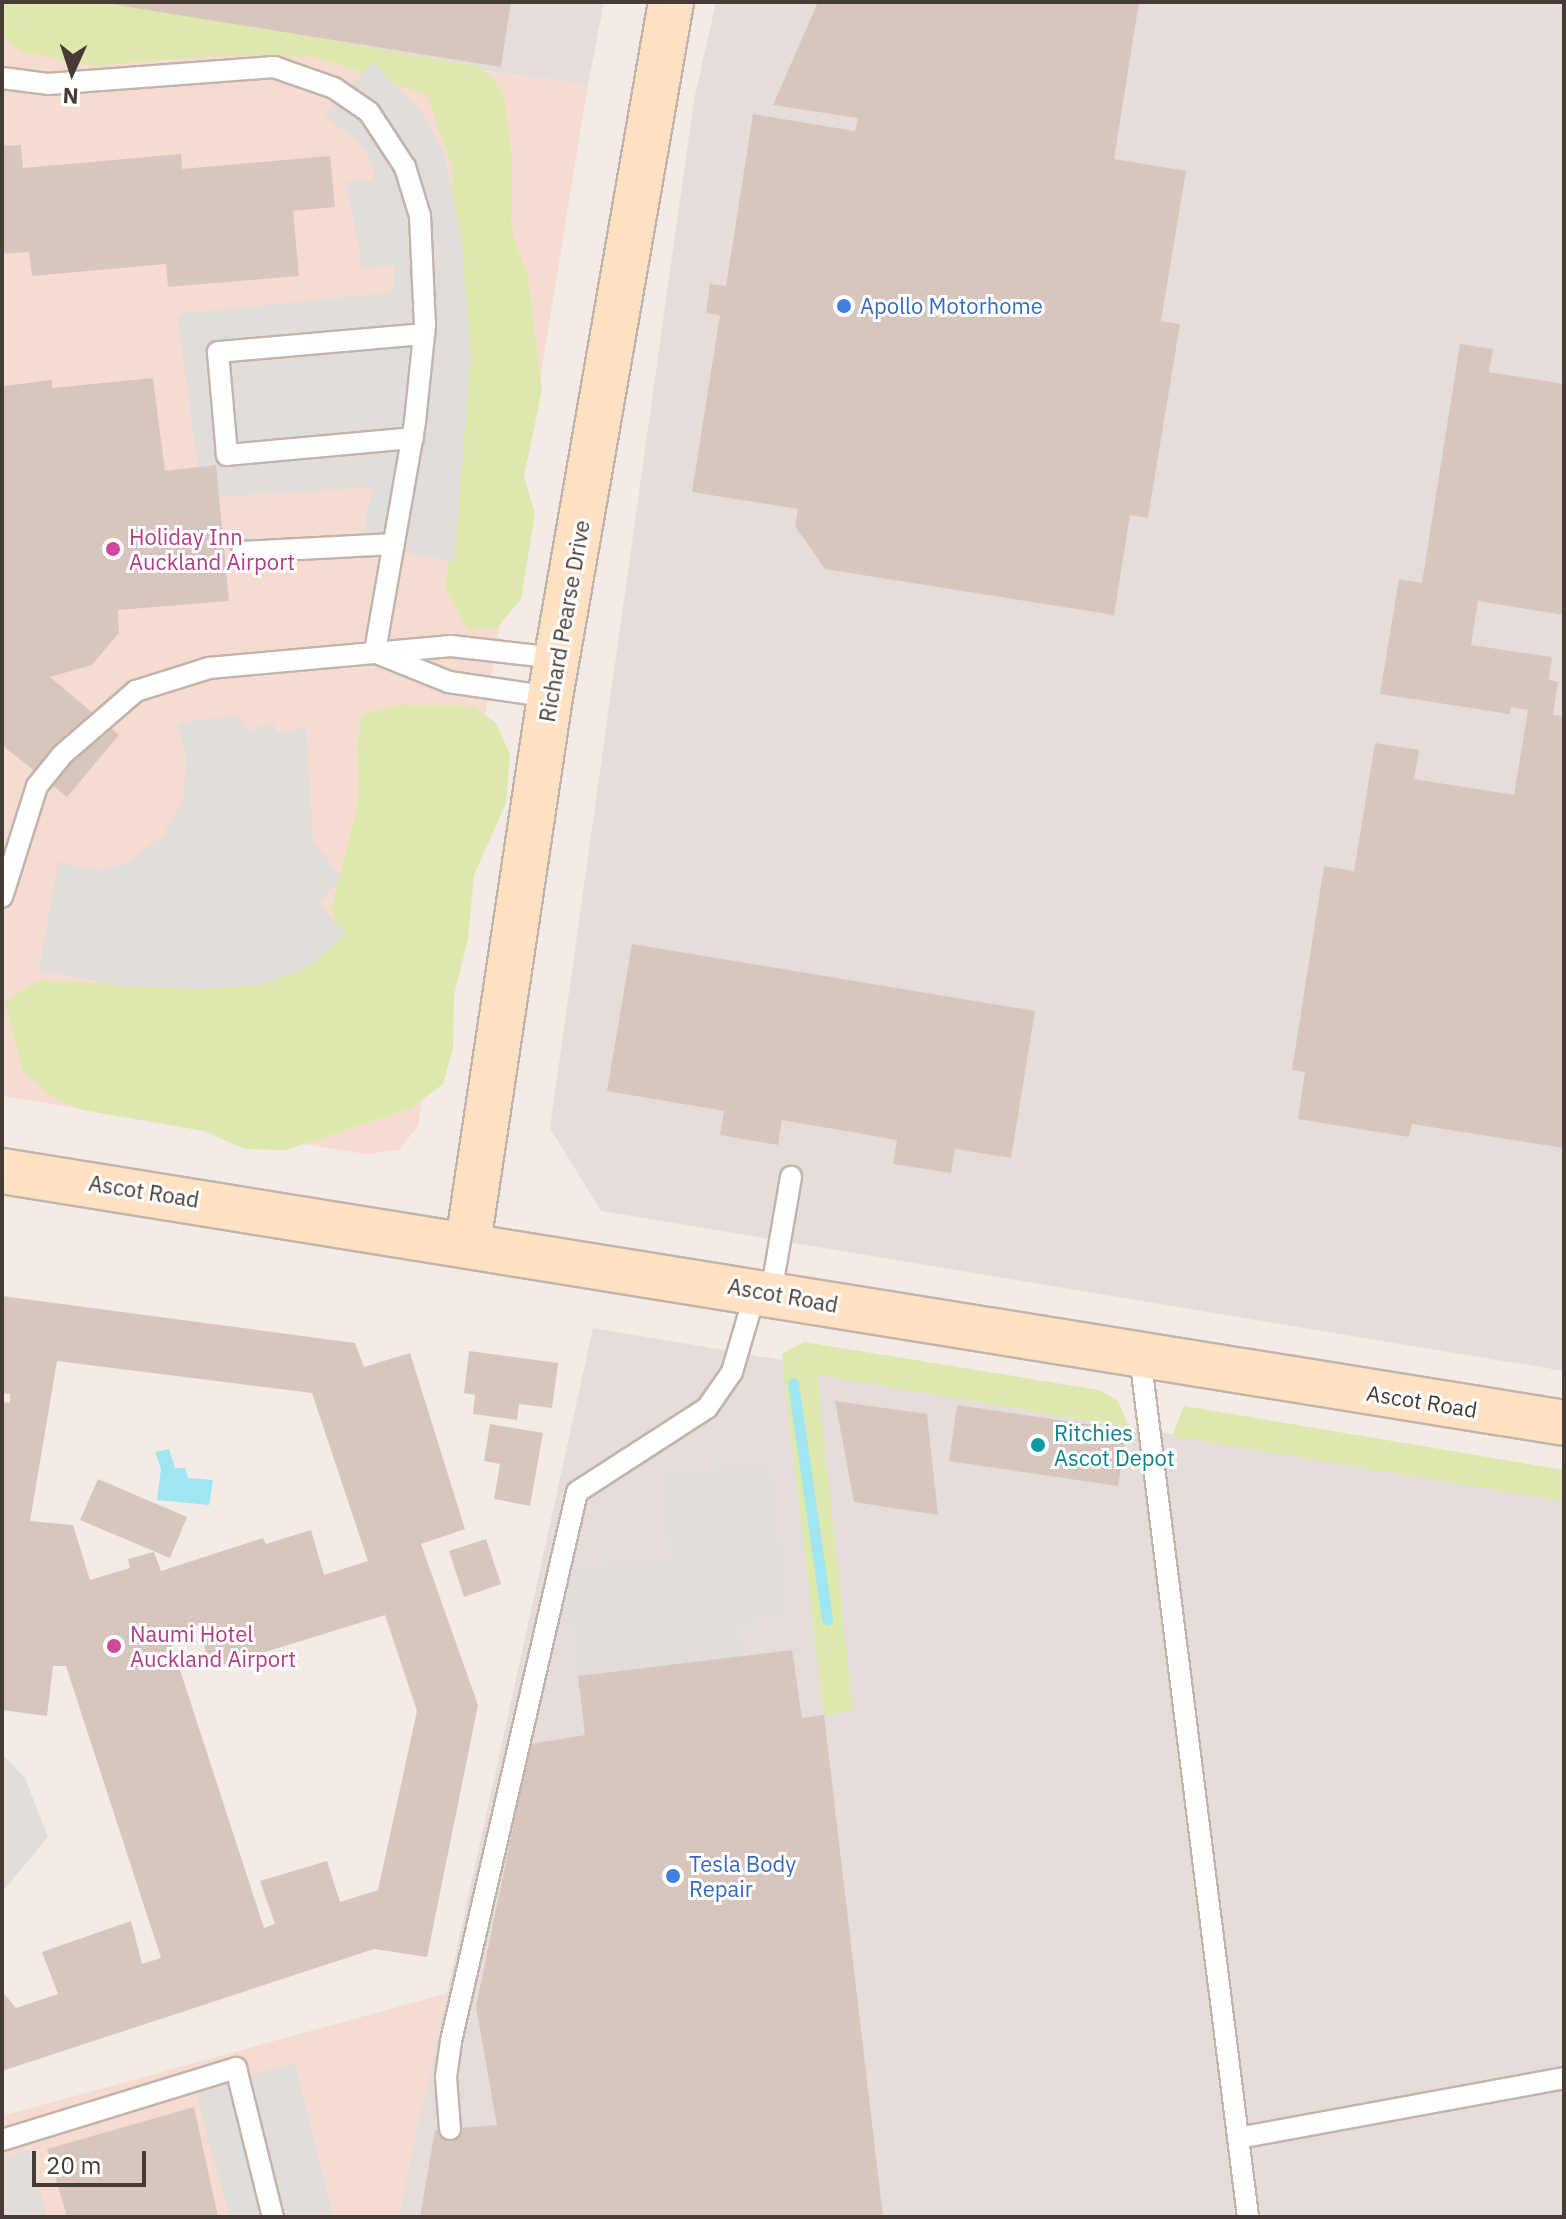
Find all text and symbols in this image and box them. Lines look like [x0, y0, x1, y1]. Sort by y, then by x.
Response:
north arrow [32, 32, 112, 112]
text: N [62, 82, 79, 111]
place label: Apollo Motorhome [860, 293, 1043, 319]
marker: Apollo Motorhome [835, 297, 853, 315]
street label: Richard Pearse Drive [533, 518, 595, 724]
place label: Holiday Inn Auckland Airport [129, 523, 295, 574]
marker: Holiday Inn Auckland Airport [104, 540, 122, 558]
street label: Ascot Road [87, 1169, 201, 1213]
street label: Ascot Road [726, 1272, 840, 1318]
street label: Ascot Road [1365, 1379, 1479, 1423]
place label: Ritchies Ascot Depot [1054, 1419, 1175, 1470]
marker: Ritchies Ascot Depot [1029, 1436, 1047, 1454]
place label: Naumi Hotel Auckland Airport [130, 1620, 296, 1672]
marker: Naumi Hotel Auckland Airport [105, 1637, 123, 1655]
place label: Tesla Body Repair [689, 1850, 796, 1902]
marker: Tesla Body Repair [664, 1867, 682, 1885]
scale bar [36, 2135, 150, 2185]
text: 20 m [46, 2149, 101, 2181]

